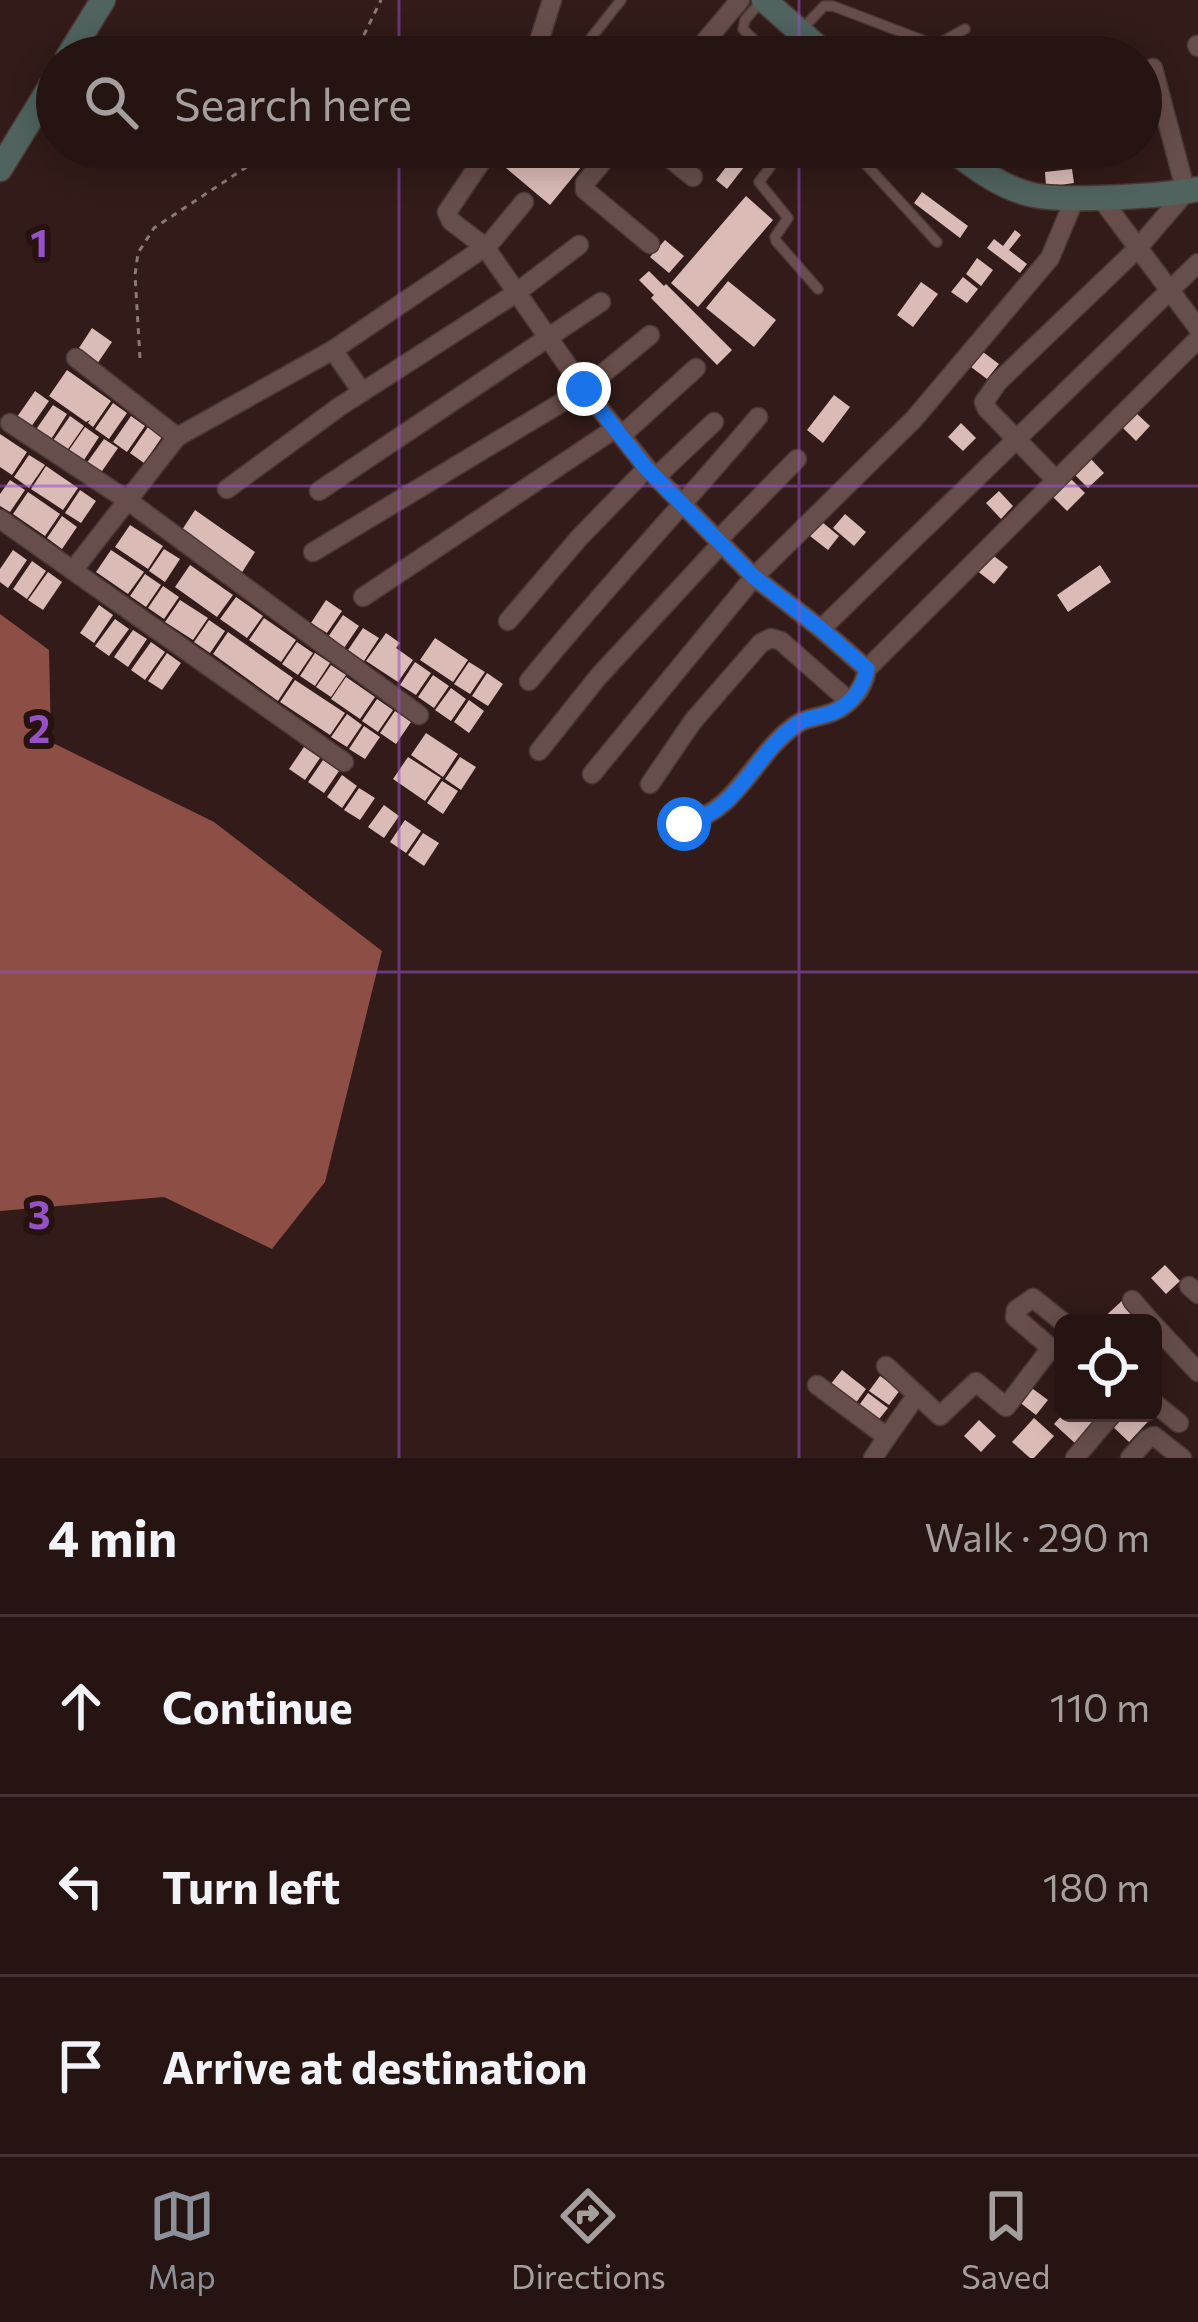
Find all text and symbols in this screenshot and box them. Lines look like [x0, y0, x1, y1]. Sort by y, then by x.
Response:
search box [36, 36, 1162, 168]
icon: search [78, 69, 144, 135]
text: Search here [174, 75, 412, 130]
text: 1 [30, 217, 48, 265]
route end [557, 362, 611, 416]
text: 2 [28, 703, 50, 751]
route start [657, 797, 711, 851]
text: 3 [28, 1189, 50, 1237]
map controls [1054, 1314, 1162, 1422]
button: locate [1054, 1314, 1162, 1422]
text: 4 min [48, 1505, 177, 1568]
text: Walk · 290 m [925, 1512, 1150, 1560]
icon: ahead [48, 1673, 114, 1739]
text: Continue [162, 1678, 353, 1733]
text: 110 m [1050, 1682, 1150, 1730]
icon: left [48, 1853, 114, 1919]
text: Turn left [162, 1858, 340, 1913]
text: 180 m [1043, 1862, 1150, 1910]
icon: arrive [48, 2033, 114, 2099]
text: Arrive at destination [162, 2038, 588, 2093]
tab: Map [148, 2183, 216, 2296]
tab: Directions [511, 2183, 666, 2296]
tab: Saved [961, 2183, 1050, 2296]

